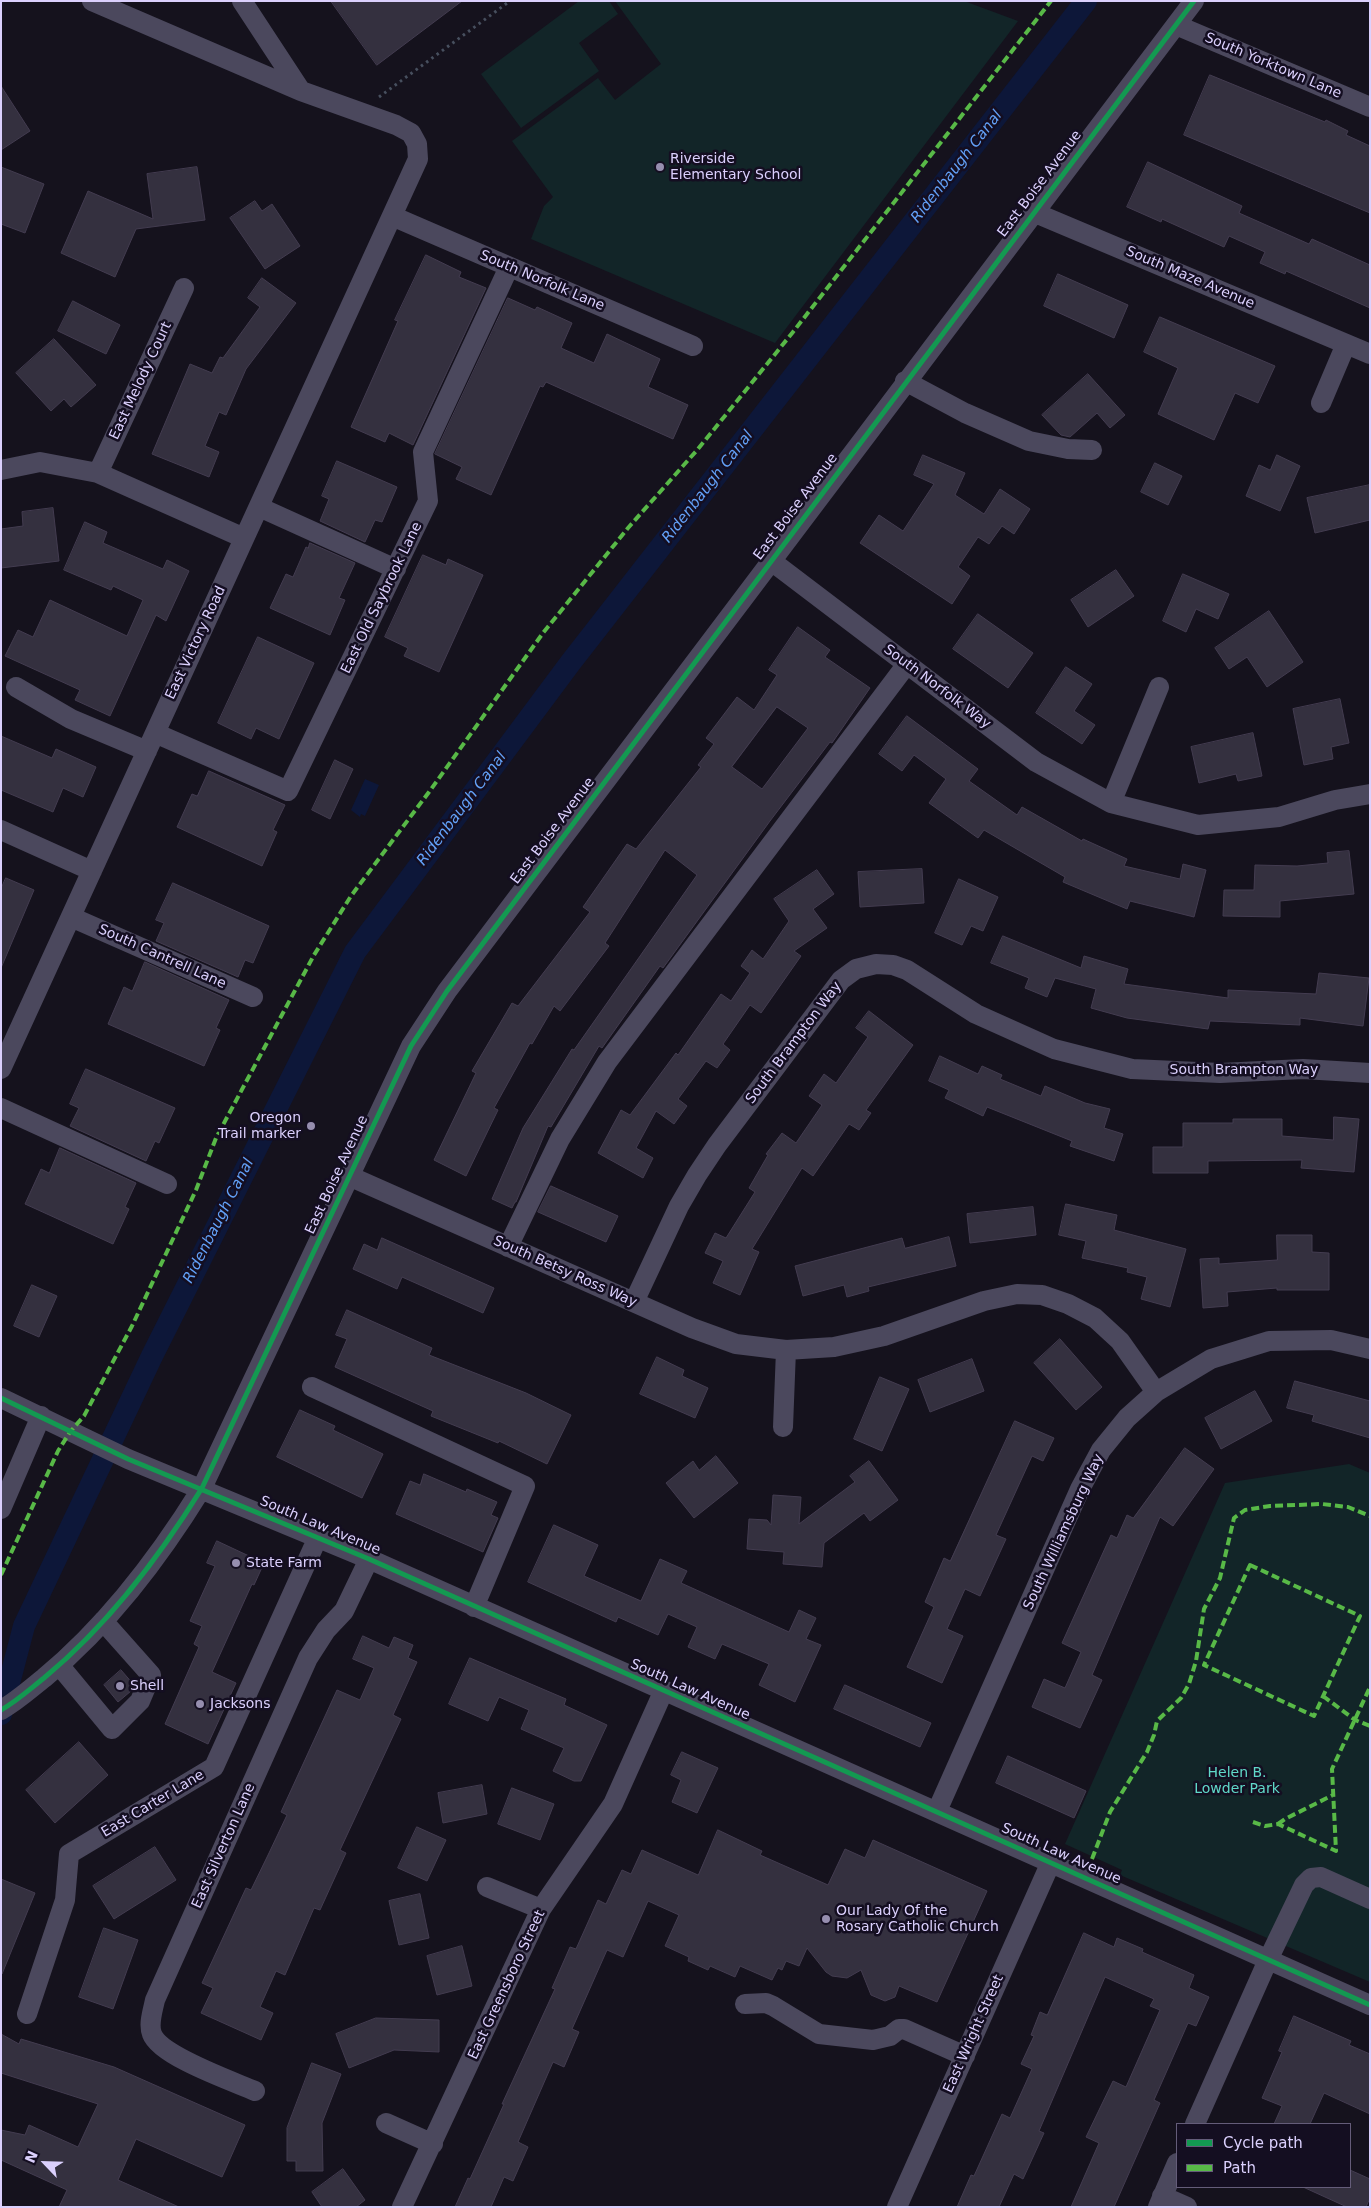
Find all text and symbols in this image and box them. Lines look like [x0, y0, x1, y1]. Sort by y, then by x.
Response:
street label: South Yorktown Lane [1202, 30, 1344, 102]
water label: Ridenbaugh Canal [908, 107, 1006, 227]
street label: East Boise Avenue [994, 127, 1086, 241]
place label: Riverside Elementary School [670, 151, 802, 184]
marker: Riverside Elementary School [654, 161, 666, 173]
street label: South Maze Avenue [1123, 243, 1257, 313]
street label: South Norfolk Lane [477, 247, 607, 315]
street label: East Melody Court [106, 319, 176, 443]
water label: Ridenbaugh Canal [659, 427, 757, 547]
street label: East Boise Avenue [750, 450, 842, 564]
street label: East Old Saybrook Lane [338, 519, 426, 677]
street label: East Victory Road [162, 584, 230, 702]
street label: South Norfolk Way [880, 641, 994, 733]
water label: Ridenbaugh Canal [413, 749, 511, 869]
street label: East Boise Avenue [507, 774, 599, 888]
street label: South Cantrell Lane [96, 921, 228, 993]
street label: South Brampton Way [743, 979, 845, 1107]
street label: South Brampton Way [1170, 1062, 1318, 1078]
place label: Oregon Trail marker [218, 1110, 301, 1142]
street label: East Boise Avenue [302, 1113, 372, 1237]
marker: Oregon Trail marker [305, 1120, 317, 1132]
water label: Ridenbaugh Canal [180, 1156, 258, 1286]
street label: South Betsy Ross Way [491, 1233, 639, 1311]
street label: South Williamsburg Way [1020, 1451, 1108, 1613]
street label: South Law Avenue [257, 1493, 383, 1559]
place label: State Farm [246, 1555, 322, 1571]
marker: State Farm [230, 1557, 242, 1569]
street label: South Law Avenue [627, 1656, 753, 1724]
place label: Shell [130, 1678, 164, 1694]
marker: Shell [114, 1680, 126, 1692]
place label: Jacksons [210, 1696, 271, 1712]
marker: Jacksons [194, 1698, 206, 1710]
park label: Helen B. Lowder Park [1194, 1765, 1280, 1798]
street label: East Carter Lane [99, 1767, 207, 1841]
street label: East Silverton Lane [189, 1781, 259, 1911]
street label: South Law Avenue [998, 1820, 1124, 1888]
place label: Our Lady Of the Rosary Catholic Church [836, 1903, 999, 1935]
street label: East Greensboro Street [465, 1908, 549, 2062]
marker: Our Lady Of the Rosary Catholic Church [820, 1913, 832, 1925]
street label: East Wright Street [940, 1972, 1008, 2096]
legend [1176, 2123, 1351, 2188]
text: Cycle path [1223, 2134, 1303, 2152]
north arrow [20, 2138, 70, 2188]
text: N [22, 2148, 41, 2166]
text: Path [1223, 2159, 1256, 2177]

